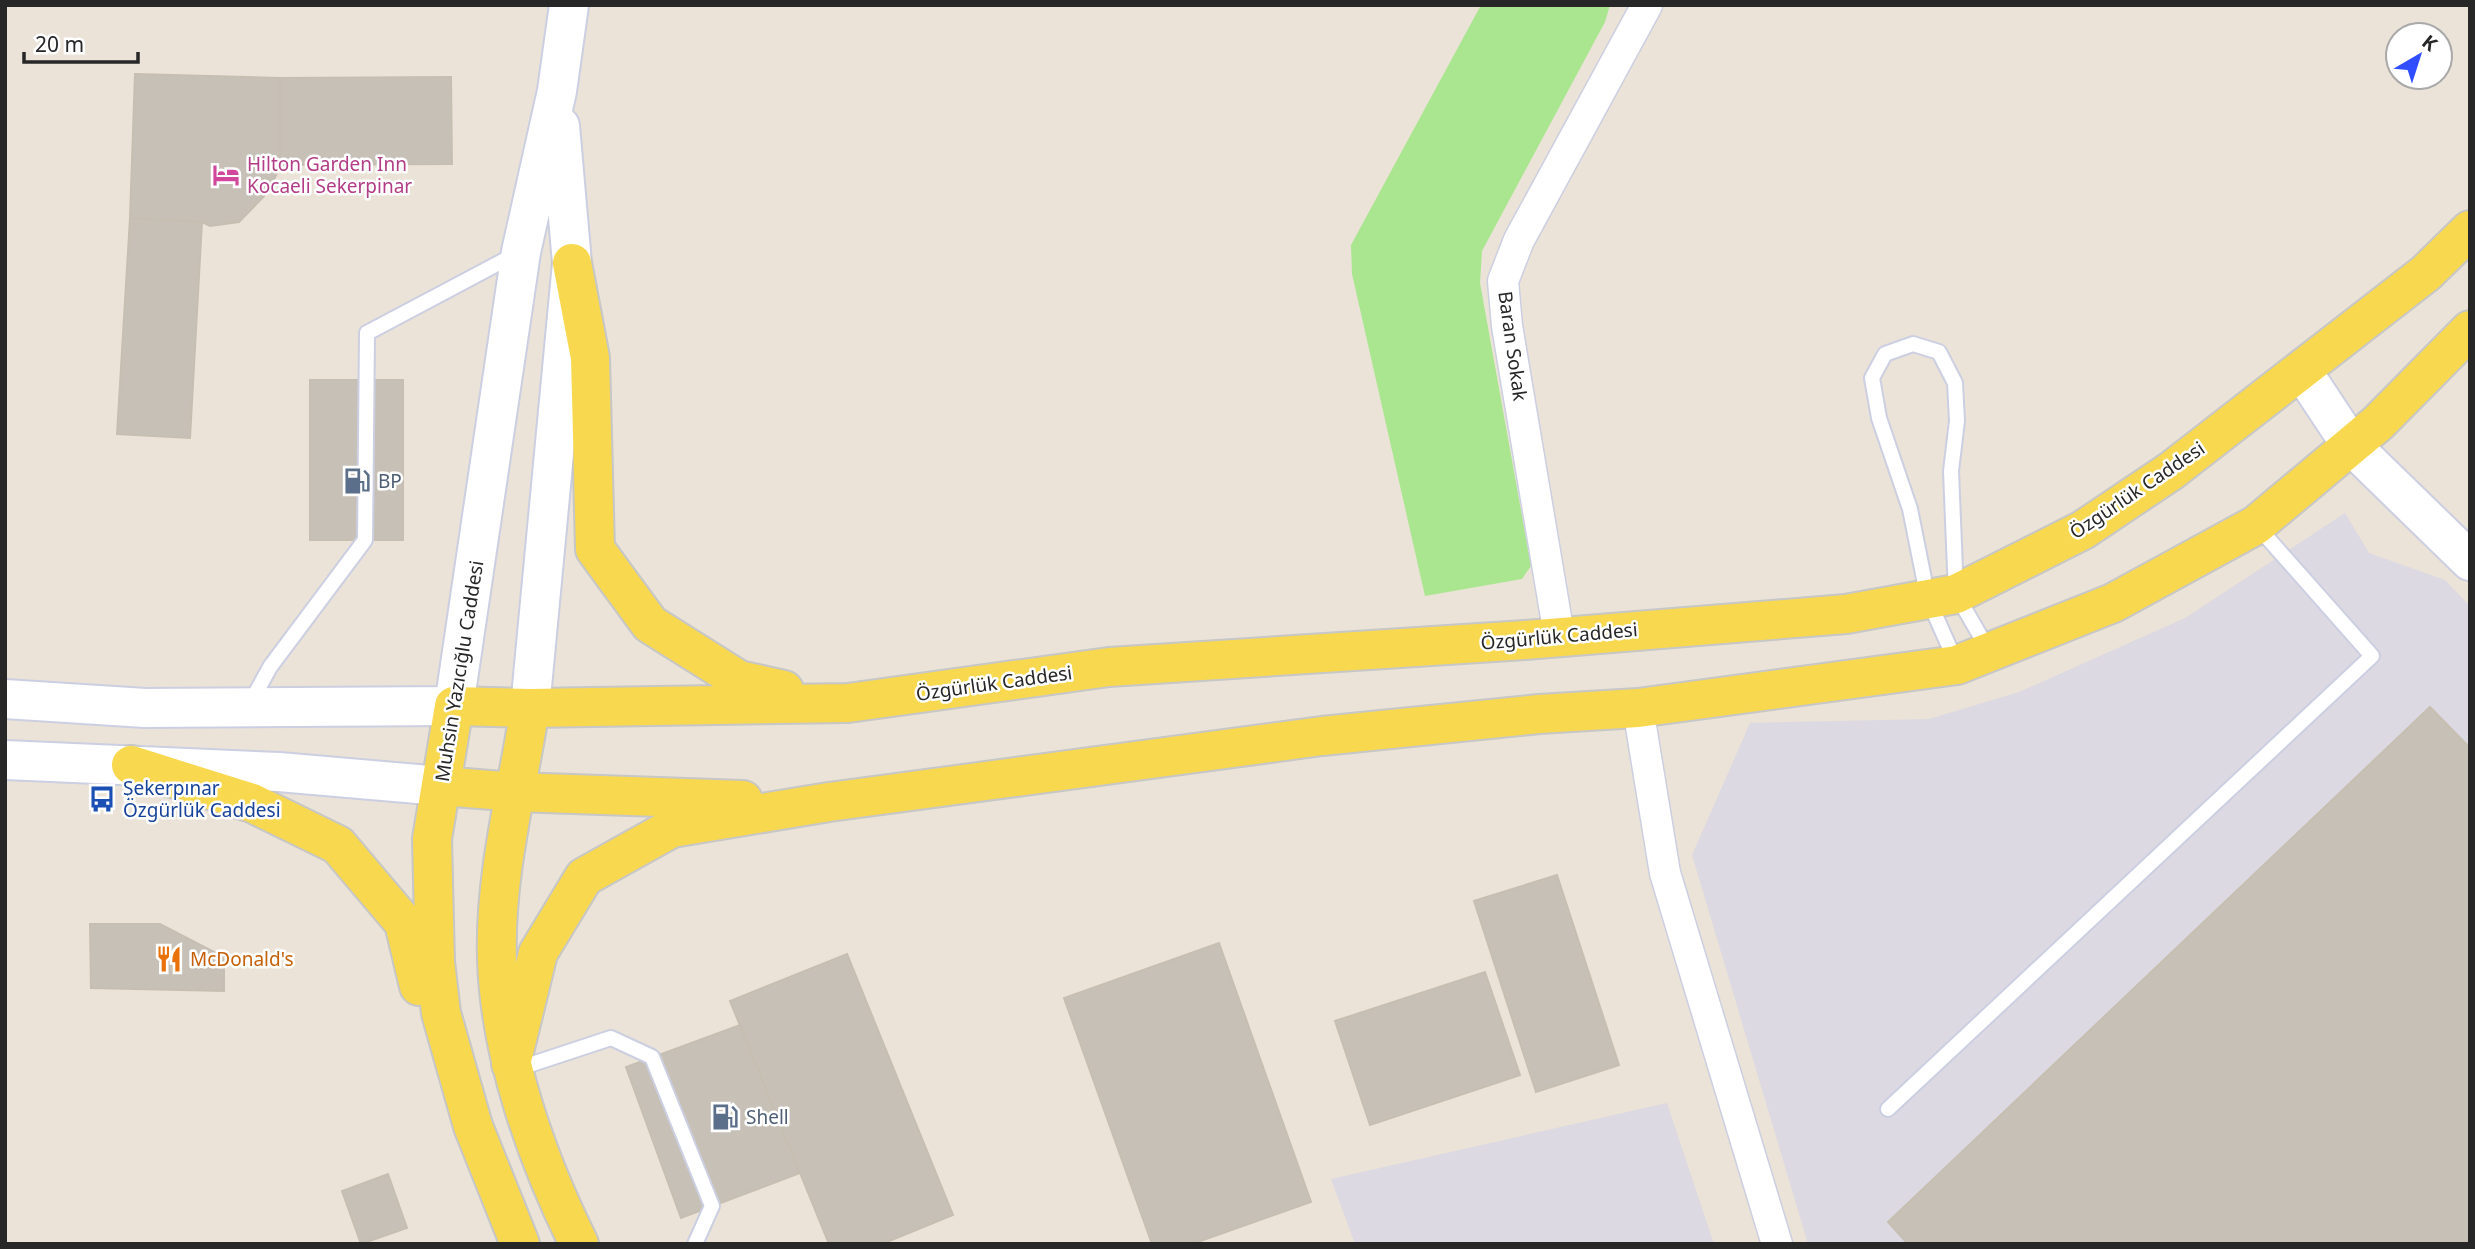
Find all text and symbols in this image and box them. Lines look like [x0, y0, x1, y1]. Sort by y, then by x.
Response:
scale bar [24, 21, 138, 65]
north arrow [2384, 21, 2454, 91]
text: K [2417, 29, 2443, 57]
text: 20 m [35, 30, 84, 58]
place label: Hilton Garden Inn Kocaeli Sekerpinar [247, 151, 412, 199]
hotel icon: Hilton Garden Inn Kocaeli Sekerpinar [211, 160, 241, 190]
street label: Baran Sokak [1492, 289, 1534, 403]
street label: Özgürlük Caddesi [2064, 435, 2210, 545]
fuel station icon: BP [342, 466, 372, 496]
place label: BP [378, 468, 402, 494]
street label: Muhsin Yazıcığlu Caddesi [429, 558, 489, 784]
street label: Özgürlük Caddesi [1479, 616, 1639, 656]
street label: Özgürlük Caddesi [914, 659, 1074, 707]
place label: Şekerpınar Özgürlük Caddesi [123, 775, 281, 823]
bus stop icon: Şekerpınar Özgürlük Caddesi [87, 784, 117, 814]
restaurant icon: McDonald's [154, 944, 184, 974]
place label: McDonald's [190, 946, 294, 972]
fuel station icon: Shell [710, 1102, 740, 1132]
place label: Shell [746, 1104, 789, 1130]

